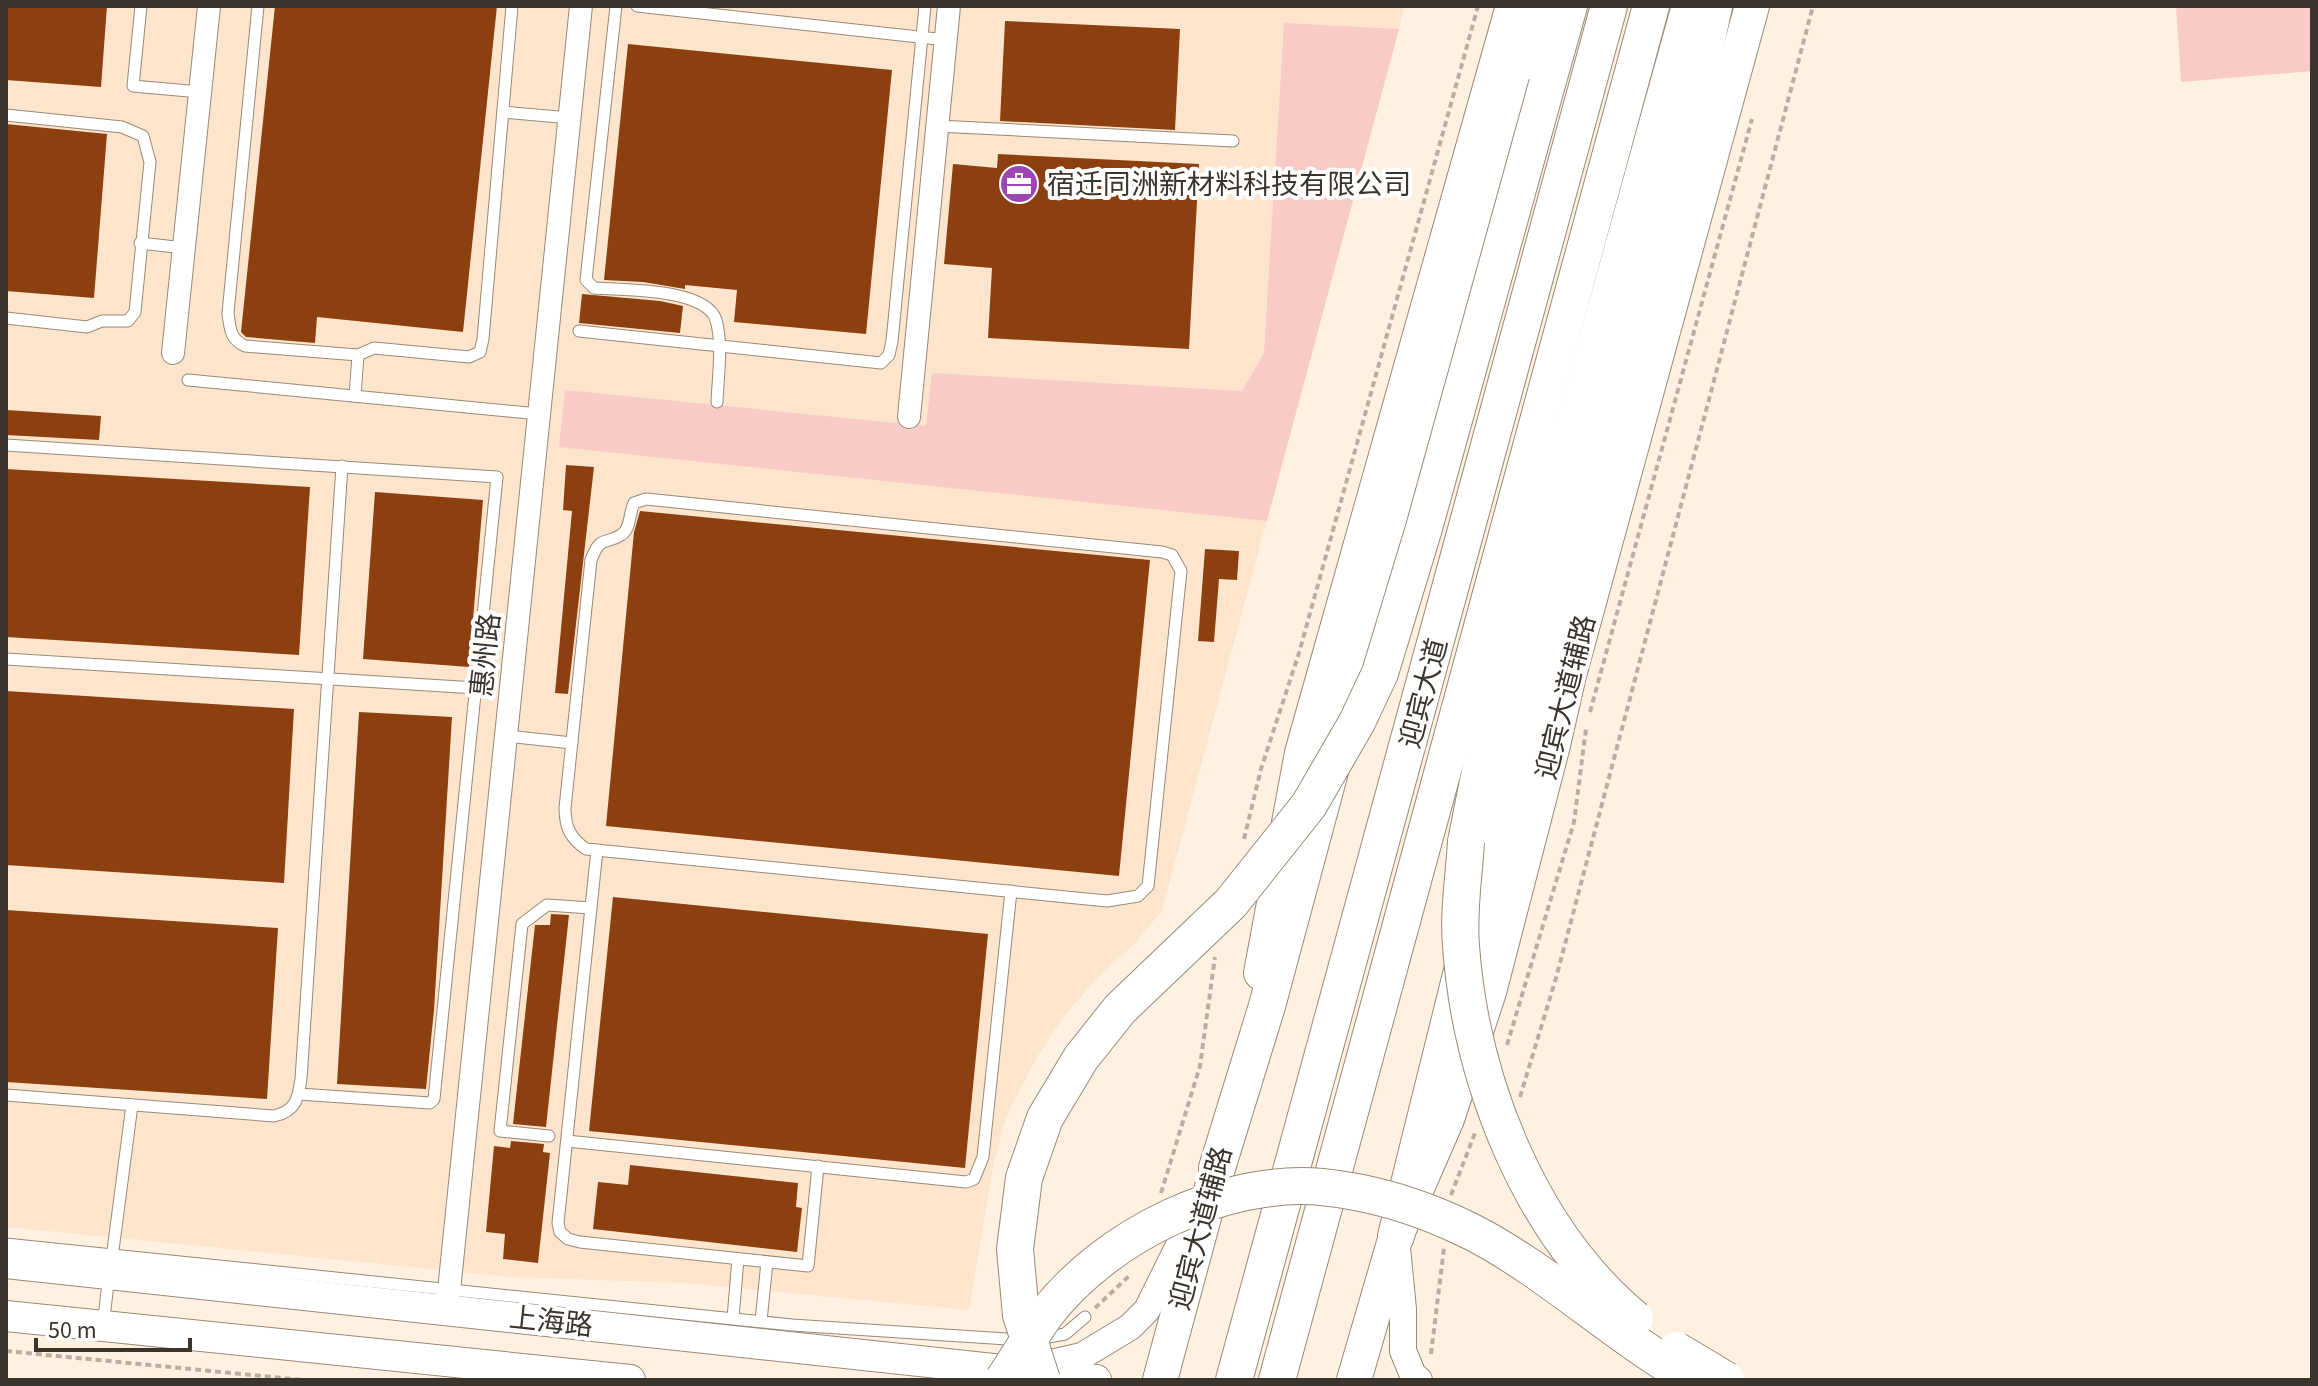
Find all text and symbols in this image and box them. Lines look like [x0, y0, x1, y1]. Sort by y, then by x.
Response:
office icon: 宿迁同洲新材料科技有限公司 [998, 163, 1040, 205]
place label: 宿迁同洲新材料科技有限公司 [1047, 165, 1411, 205]
street label: 惠州路 [462, 611, 510, 699]
street label: 迎宾大道辅路 [1526, 611, 1606, 784]
street label: 迎宾大道 [1390, 634, 1458, 753]
street label: 迎宾大道辅路 [1160, 1142, 1242, 1315]
street label: 上海路 [507, 1298, 595, 1346]
scale bar [36, 1302, 190, 1352]
text: 50 m [48, 1313, 97, 1348]

